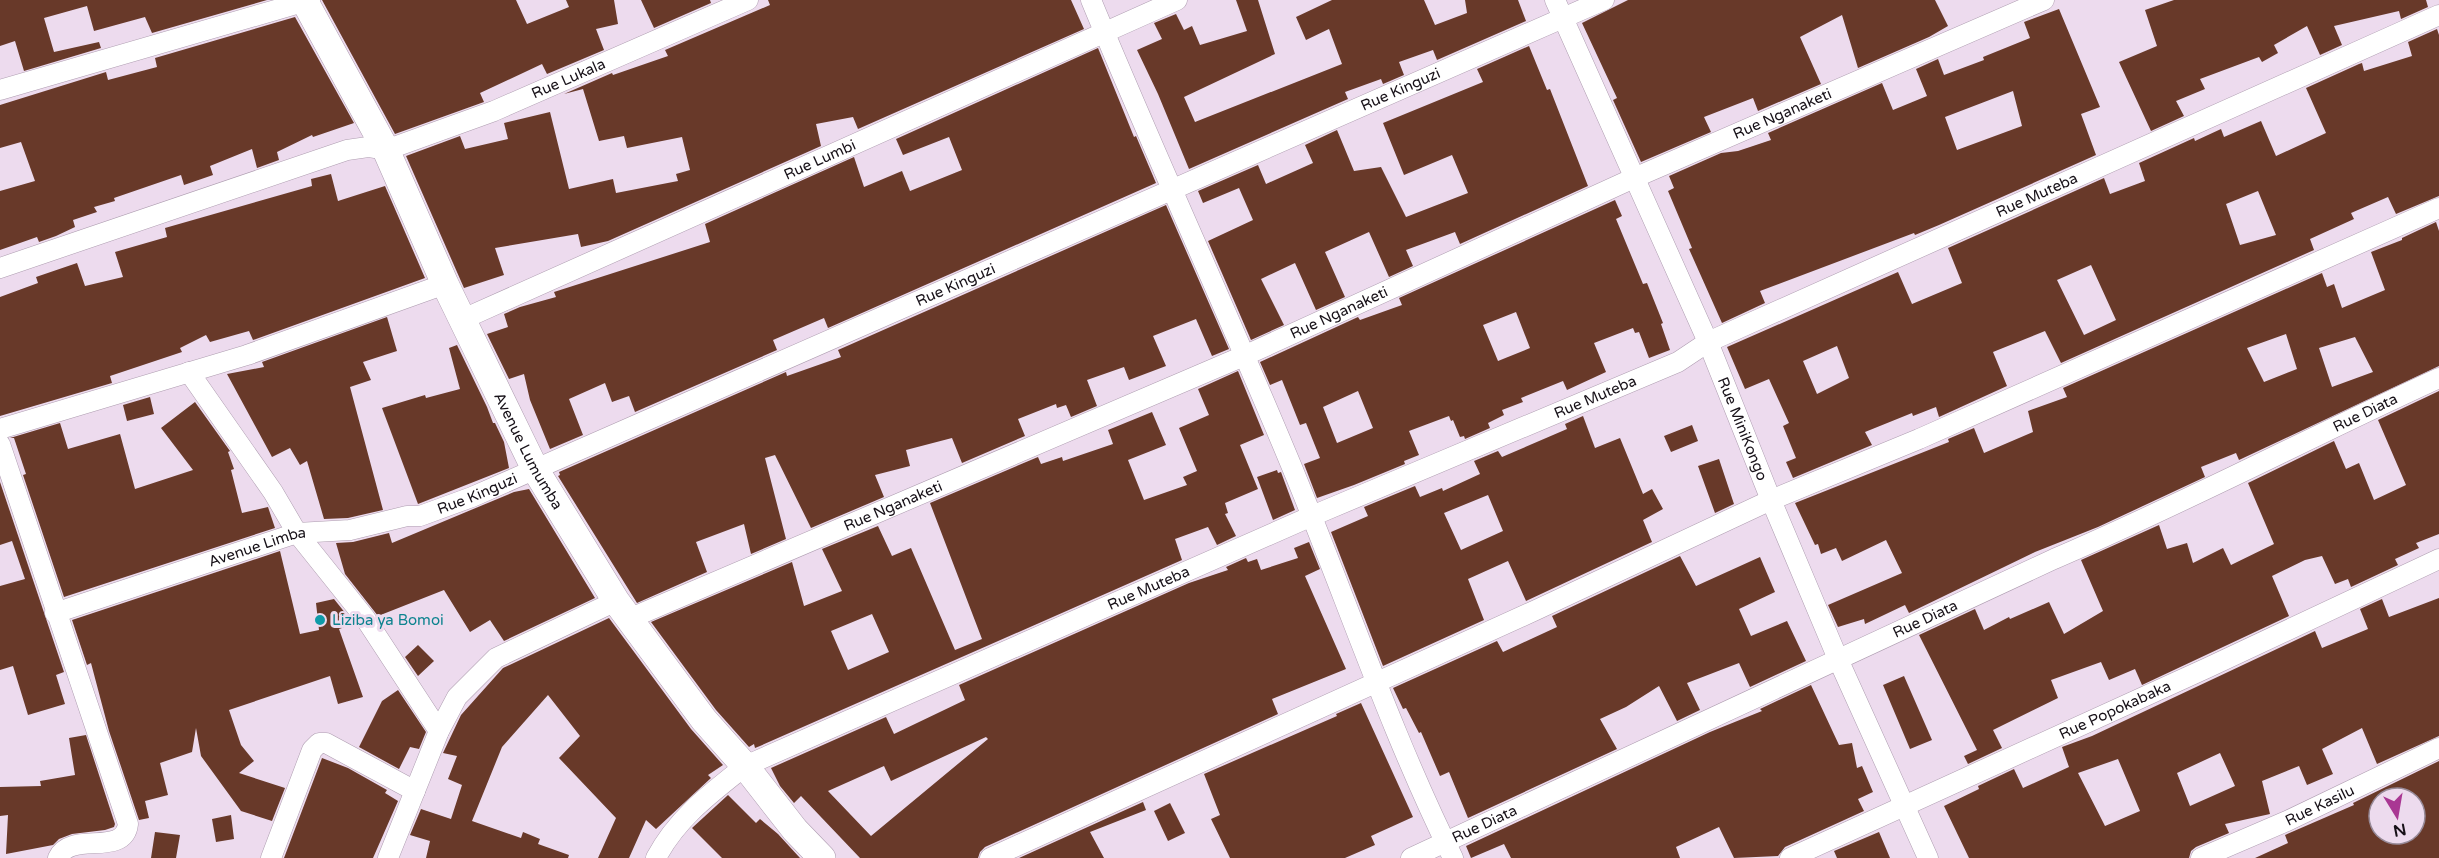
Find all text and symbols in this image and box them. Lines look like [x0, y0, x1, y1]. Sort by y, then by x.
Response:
street label: Rue Lukala [529, 54, 608, 102]
street label: Rue Kinguzi [1358, 64, 1443, 115]
street label: Rue Nganaketi [1730, 84, 1834, 143]
street label: Rue Lumbi [781, 136, 859, 184]
street label: Rue Muteba [1993, 169, 2080, 221]
street label: Rue Kinguzi [913, 259, 998, 310]
street label: Rue Nganaketi [1287, 283, 1391, 343]
street label: Rue Muteba [1551, 372, 1639, 422]
street label: Rue MiniKongo [1714, 374, 1771, 483]
street label: Avenue Lumumba [490, 389, 567, 513]
street label: Rue Diata [2330, 390, 2400, 436]
street label: Rue Kinguzi [435, 469, 520, 518]
street label: Rue Nganaketi [841, 477, 945, 535]
street label: Avenue Limba [206, 524, 306, 571]
street label: Rue Muteba [1105, 562, 1192, 614]
street label: Rue Diata [1890, 596, 1960, 642]
place label: Liziba ya Bomoi [332, 611, 444, 629]
marker: Liziba ya Bomoi [313, 613, 327, 627]
street label: Rue Popokabaka [2056, 677, 2174, 743]
street label: Rue Kasilu [2282, 781, 2357, 830]
north arrow [2367, 786, 2427, 846]
street label: Rue Diata [1449, 801, 1520, 847]
text: N [2391, 819, 2408, 841]

